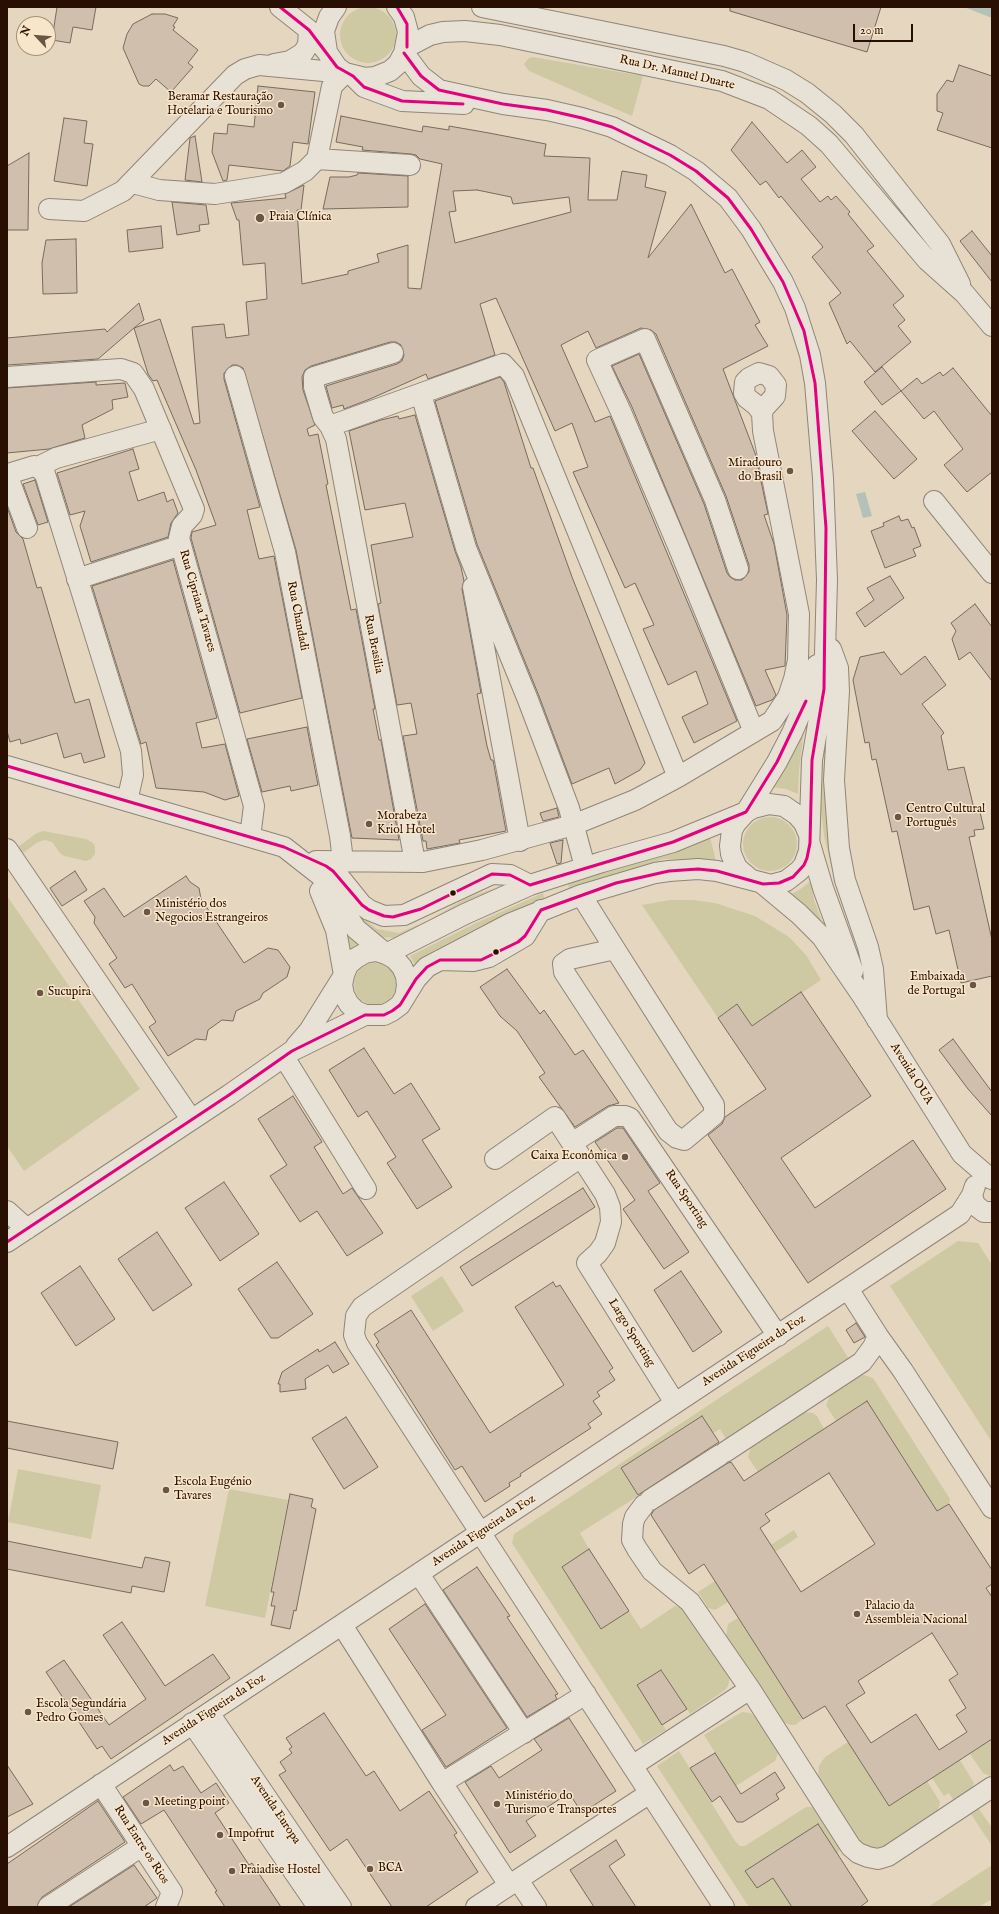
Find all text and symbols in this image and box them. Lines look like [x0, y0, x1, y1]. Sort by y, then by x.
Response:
north arrow [16, 16, 56, 56]
scale bar [855, 16, 915, 42]
text: 20 m [860, 23, 883, 38]
text: N [18, 24, 34, 39]
street label: Rua Dr. Manuel Duarte [618, 53, 736, 93]
place label: Beramar Restauração Hotelaria e Tourismo [167, 91, 273, 119]
marker: Beramar Restauração Hotelaria e Tourismo [276, 100, 286, 110]
place label: Praia Clínica [269, 211, 332, 225]
marker: Praia Clínica [254, 212, 266, 224]
place label: Miradouro do Brasil [728, 457, 782, 485]
marker: Miradouro do Brasil [785, 466, 795, 476]
street label: Rua Cipriana Tavares [176, 548, 218, 654]
street label: Rua Chandadi [283, 580, 311, 652]
street label: Rua Brasilia [360, 613, 386, 675]
place label: Centro Cultural Português [906, 803, 985, 831]
place label: Morabeza Kriol Hotel [377, 810, 435, 838]
marker: Centro Cultural Português [893, 812, 903, 822]
marker: Morabeza Kriol Hotel [364, 819, 374, 829]
unlabelled marker [448, 888, 458, 898]
place label: Ministério dos Negocios Estrangeiros [155, 898, 268, 926]
marker: Ministério dos Negocios Estrangeiros [142, 907, 152, 917]
unlabelled marker [491, 947, 501, 957]
place label: Embaixada de Portugal [908, 971, 965, 999]
marker: Embaixada de Portugal [968, 980, 978, 990]
place label: Sucupira [48, 986, 91, 1000]
marker: Sucupira [35, 988, 45, 998]
street label: Avenida OUA [886, 1041, 936, 1107]
place label: Caixa Econômica [531, 1150, 617, 1164]
marker: Caixa Econômica [620, 1152, 630, 1162]
street label: Rua Sporting [661, 1167, 711, 1231]
street label: Largo Sporting [604, 1296, 658, 1370]
street label: Avenida Figueira da Foz [700, 1312, 808, 1390]
place label: Escola Eugénio Tavares [174, 1476, 252, 1504]
marker: Escola Eugénio Tavares [161, 1485, 171, 1495]
street label: Avenida Figueira da Foz [430, 1492, 538, 1570]
place label: Palacio da Assembleia Nacional [865, 1600, 967, 1628]
marker: Palacio da Assembleia Nacional [852, 1609, 862, 1619]
street label: Avenida Figueira da Foz [160, 1671, 268, 1749]
place label: Escola Segundária Pedro Gomes [36, 1698, 126, 1726]
marker: Escola Segundária Pedro Gomes [23, 1707, 33, 1717]
street label: Avenida Europa [247, 1773, 303, 1847]
place label: Ministério do Turismo e Transportes [505, 1790, 616, 1818]
place label: Meeting point [154, 1796, 226, 1810]
marker: Meeting point [141, 1798, 151, 1808]
marker: Ministério do Turismo e Transportes [492, 1799, 502, 1809]
street label: Rua Entre os Rios [110, 1803, 172, 1887]
place label: Impofrut [228, 1828, 274, 1842]
marker: Impofrut [215, 1830, 225, 1840]
place label: BCA [378, 1862, 403, 1876]
place label: Praiadise Hostel [240, 1864, 321, 1878]
marker: BCA [365, 1864, 375, 1874]
marker: Praiadise Hostel [227, 1866, 237, 1876]

